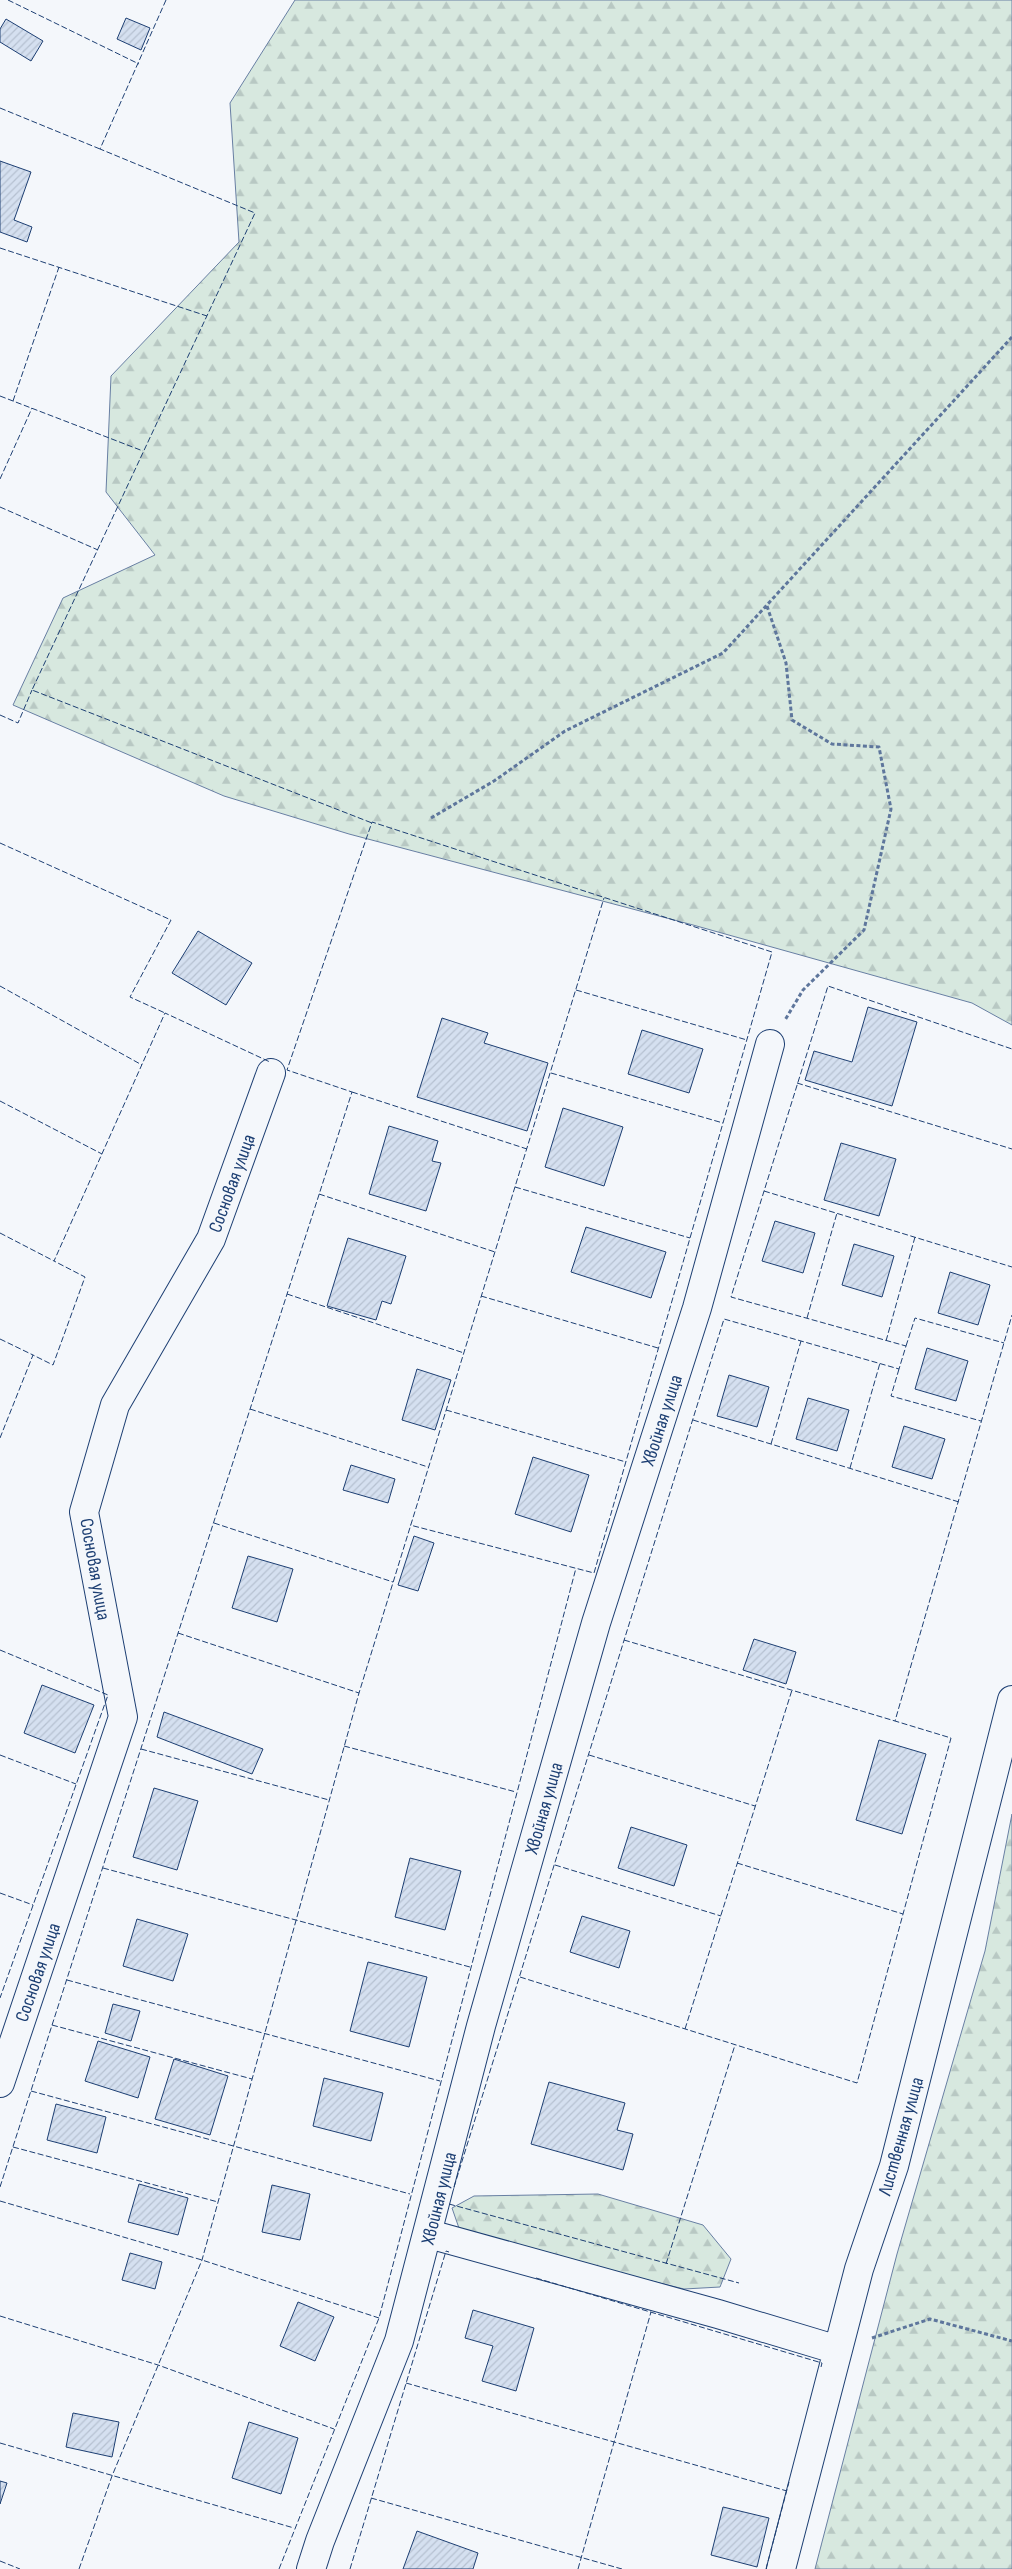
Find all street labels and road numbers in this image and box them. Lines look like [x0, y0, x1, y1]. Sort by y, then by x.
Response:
street label: Сосновая улица [204, 1131, 261, 1236]
street label: Хвойная улица [637, 1372, 688, 1470]
street label: Сосновая улица [74, 1517, 115, 1622]
street label: Хвойная улица [520, 1760, 569, 1858]
street label: Сосновая улица [11, 1920, 66, 2025]
street label: Лиственная улица [873, 2075, 929, 2199]
street label: Хвойная улица [417, 2150, 462, 2248]

